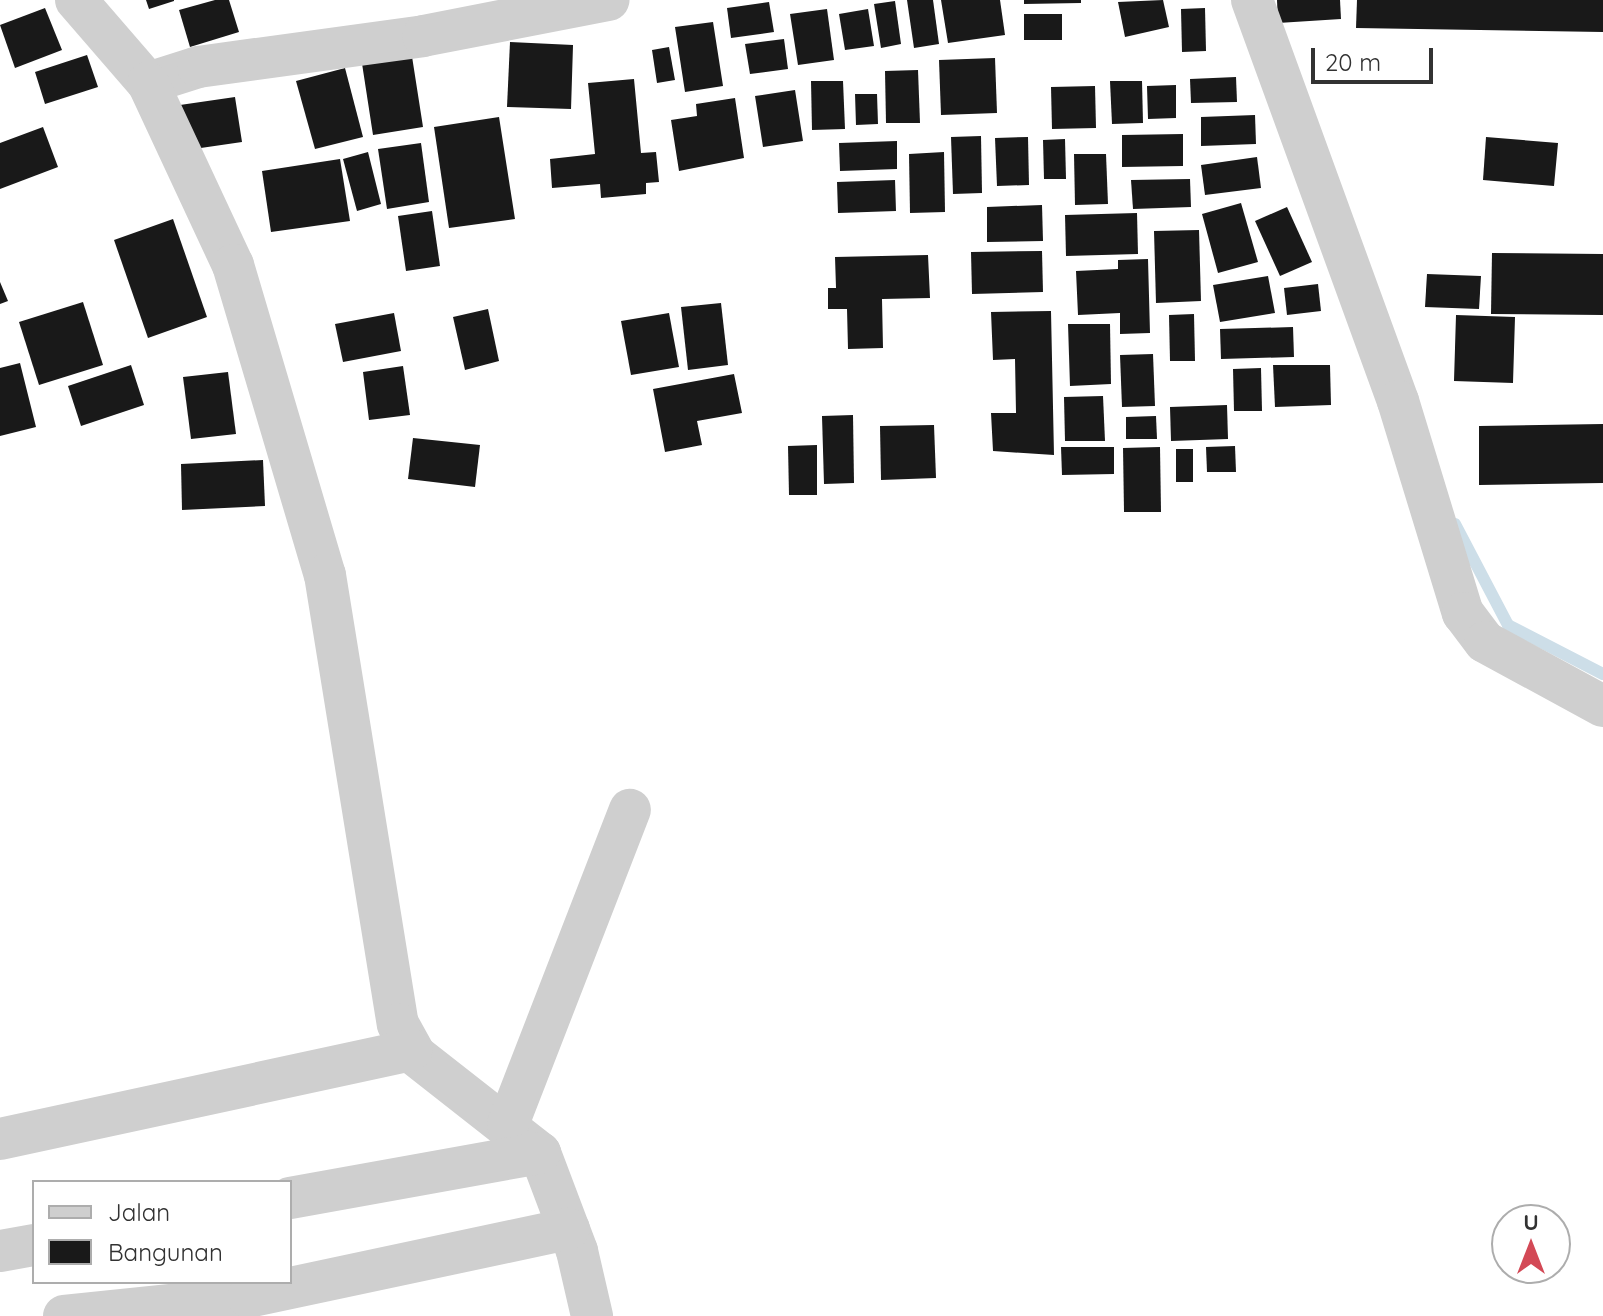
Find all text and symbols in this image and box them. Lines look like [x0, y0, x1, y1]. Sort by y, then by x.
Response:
scale bar [1315, 32, 1437, 82]
text: 20 m [1325, 47, 1381, 77]
legend [32, 1180, 292, 1284]
text: Jalan [108, 1197, 170, 1227]
north arrow [1491, 1204, 1571, 1284]
text: U [1523, 1208, 1539, 1236]
text: Bangunan [108, 1237, 223, 1267]

